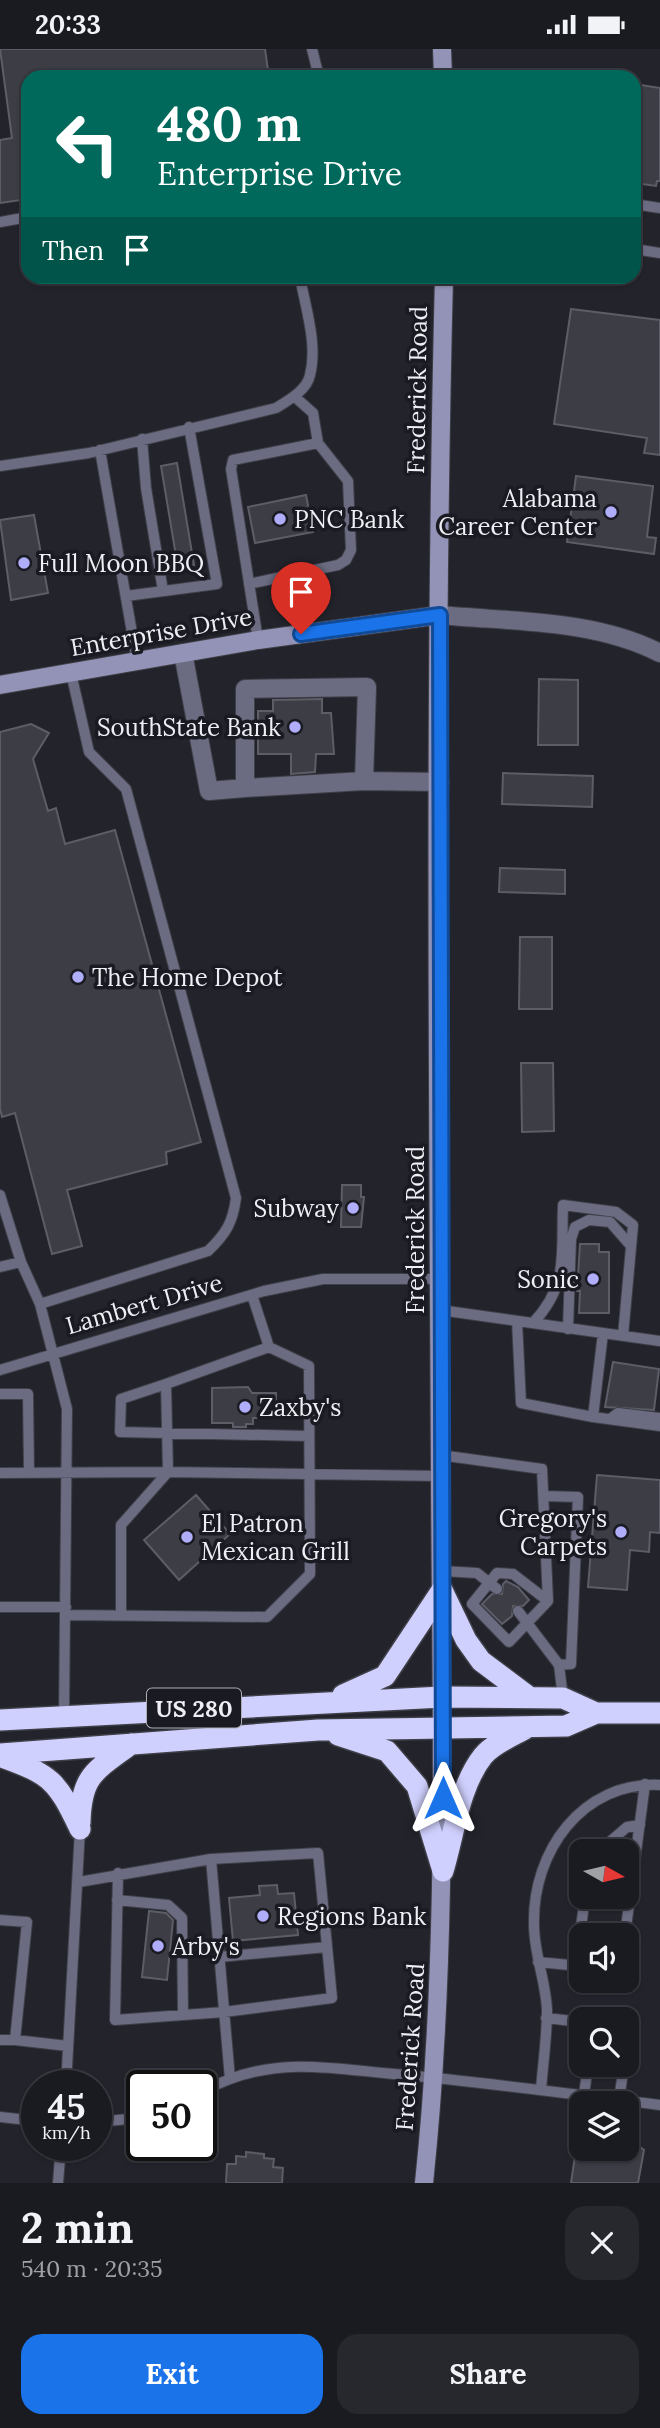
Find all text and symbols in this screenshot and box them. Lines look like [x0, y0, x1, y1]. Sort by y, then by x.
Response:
text: 20:33 [35, 8, 101, 41]
text: 480 m [157, 92, 301, 154]
icon: left [42, 98, 133, 189]
text: Enterprise Drive [157, 153, 402, 194]
icon: arrive [118, 231, 156, 269]
text: Then [42, 234, 104, 267]
street label: Frederick Road [400, 306, 434, 474]
place label: Alabama Career Center [438, 483, 598, 542]
place label: PNC Bank [294, 504, 405, 535]
marker: Alabama Career Center [603, 504, 619, 520]
marker: PNC Bank [272, 511, 288, 527]
place label: Full Moon BBQ [38, 548, 204, 579]
marker: Full Moon BBQ [16, 555, 32, 571]
pin [271, 562, 331, 634]
icon: arrive [282, 573, 320, 611]
street label: Enterprise Drive [68, 601, 254, 663]
place label: SouthState Bank [97, 712, 281, 743]
marker: SouthState Bank [287, 719, 303, 735]
place label: The Home Depot [92, 962, 283, 993]
marker: The Home Depot [70, 969, 86, 985]
street label: Frederick Road [400, 1146, 431, 1314]
place label: Subway [254, 1193, 339, 1224]
marker: Subway [345, 1200, 361, 1216]
place label: Sonic [517, 1264, 579, 1295]
street label: Lambert Drive [62, 1267, 226, 1341]
marker: Sonic [585, 1271, 601, 1287]
place label: Zaxby's [259, 1392, 341, 1423]
marker: Zaxby's [237, 1399, 253, 1415]
place label: Gregory's Carpets [499, 1503, 607, 1562]
place label: El Patron Mexican Grill [201, 1508, 350, 1567]
marker: Gregory's Carpets [613, 1524, 629, 1540]
marker: El Patron Mexican Grill [179, 1529, 195, 1545]
road number: US 280 [147, 1689, 241, 1727]
position arrow [406, 1761, 480, 1835]
north arrow [569, 1839, 639, 1909]
map controls [569, 1839, 639, 2161]
place label: Regions Bank [277, 1901, 426, 1932]
marker: Regions Bank [255, 1908, 271, 1924]
button: sound [569, 1923, 639, 1993]
place label: Arby's [171, 1931, 240, 1962]
marker: Arby's [150, 1938, 166, 1954]
street label: Frederick Road [389, 1962, 431, 2132]
button: search [569, 2007, 639, 2077]
speed limit sign: 50 [126, 2070, 217, 2161]
text: 45 [47, 2084, 86, 2129]
button: layers [569, 2091, 639, 2161]
text: km/h [42, 2121, 91, 2144]
text: 2 min [21, 2201, 134, 2255]
button: close [565, 2206, 639, 2280]
text: 540 m · 20:35 [21, 2254, 162, 2283]
button: Exit [21, 2334, 323, 2414]
button: Share [337, 2334, 639, 2414]

